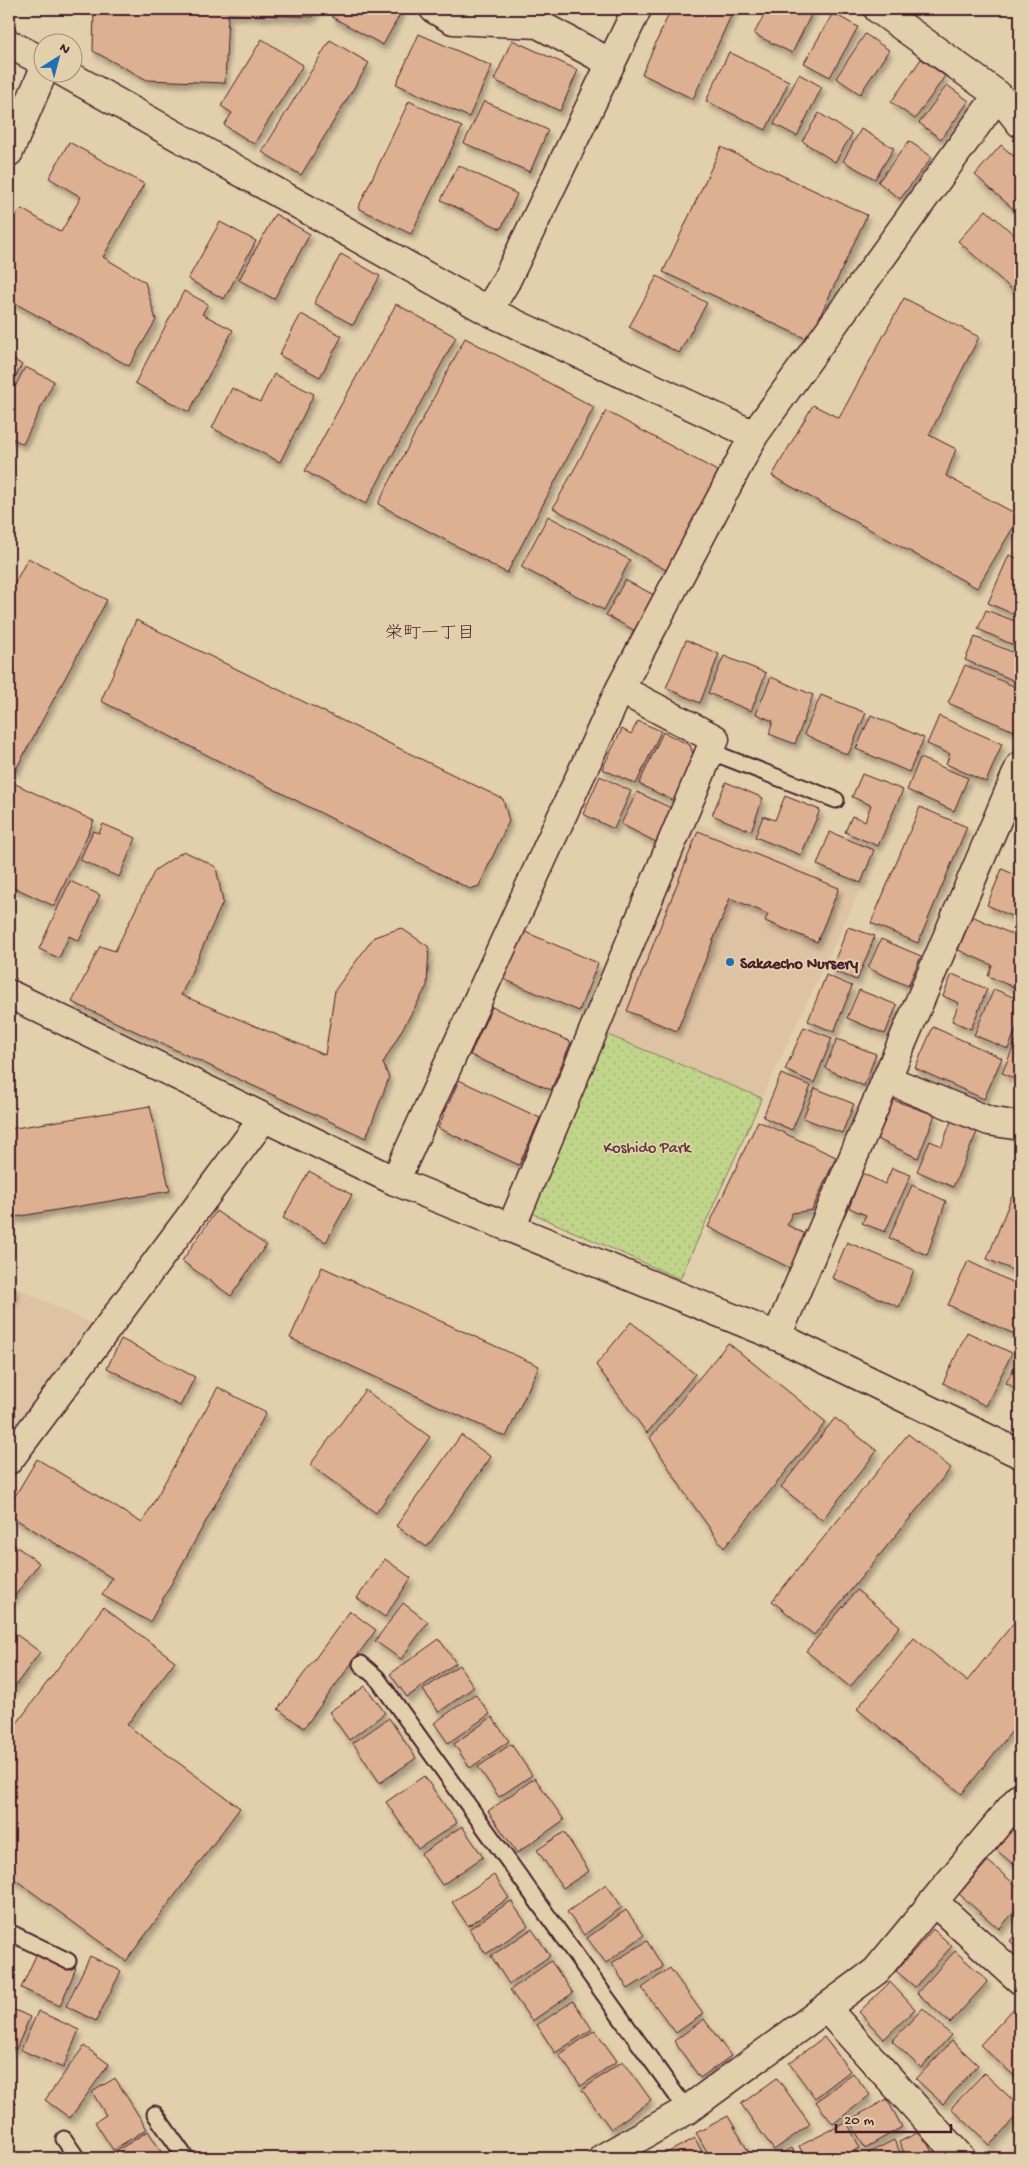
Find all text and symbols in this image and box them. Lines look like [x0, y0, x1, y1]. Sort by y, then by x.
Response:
north arrow [32, 32, 82, 82]
text: N [55, 40, 73, 59]
district label: 栄町一丁目 [385, 623, 475, 645]
marker: Sakaecho Nursery [724, 956, 736, 968]
place label: Sakaecho Nursery [740, 956, 858, 975]
park label: Koshido Park [603, 1140, 692, 1159]
scale bar [836, 2102, 952, 2134]
text: 20 m [844, 2112, 874, 2130]

